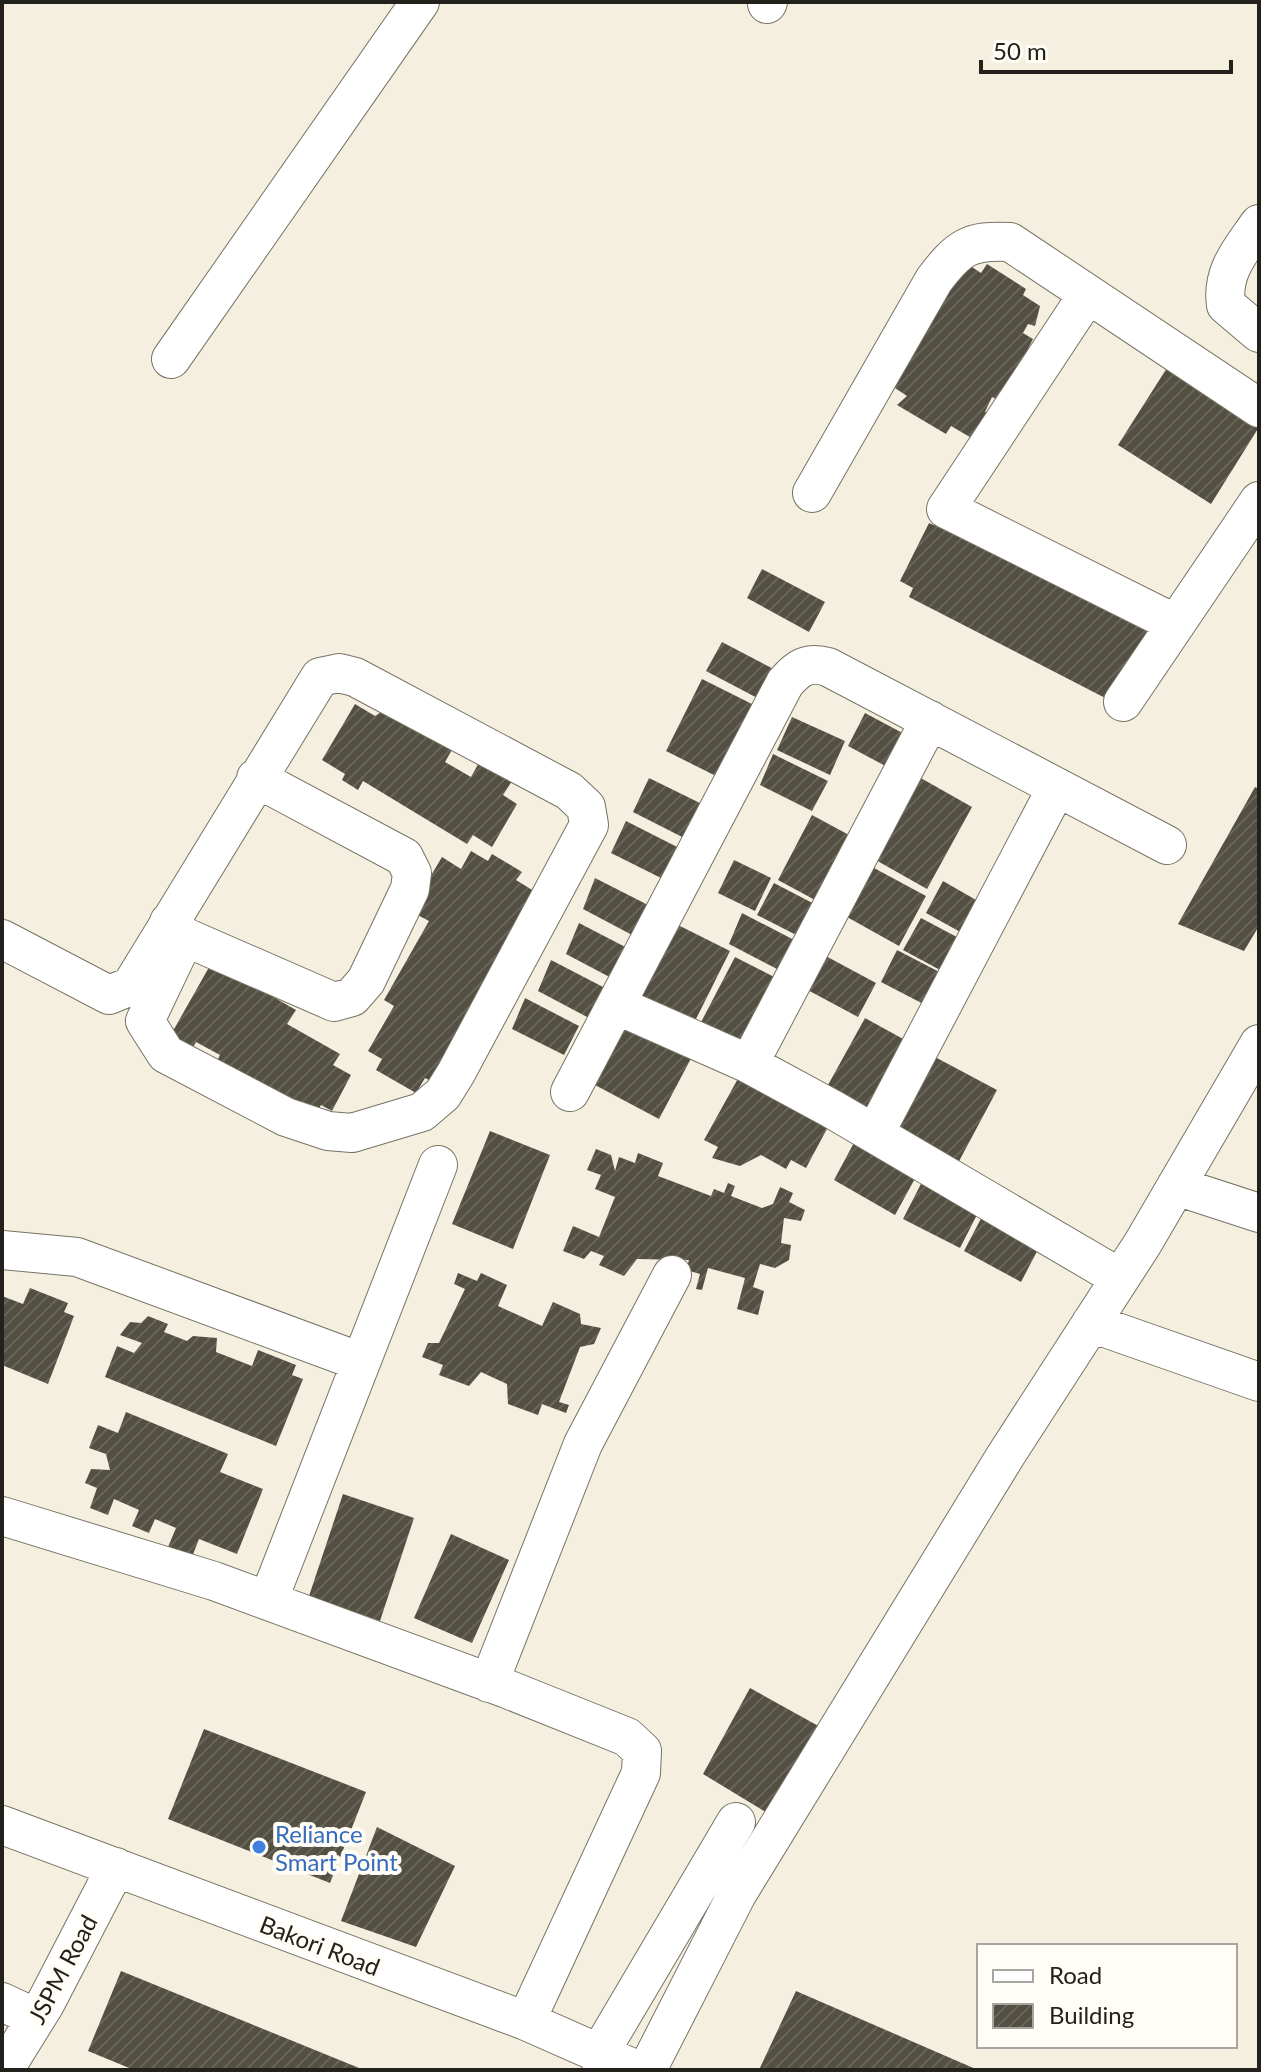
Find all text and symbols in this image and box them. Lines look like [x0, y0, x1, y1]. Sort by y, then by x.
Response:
scale bar [981, 24, 1231, 74]
text: 50 m [993, 36, 1047, 65]
place label: Reliance Smart Point [275, 1819, 398, 1876]
marker: Reliance Smart Point [250, 1838, 268, 1856]
street label: Bakori Road [256, 1909, 384, 1981]
street label: JSPM Road [21, 1910, 103, 2028]
legend [977, 1944, 1237, 2048]
text: Road [1049, 1960, 1102, 1989]
text: Building [1049, 2000, 1134, 2029]

